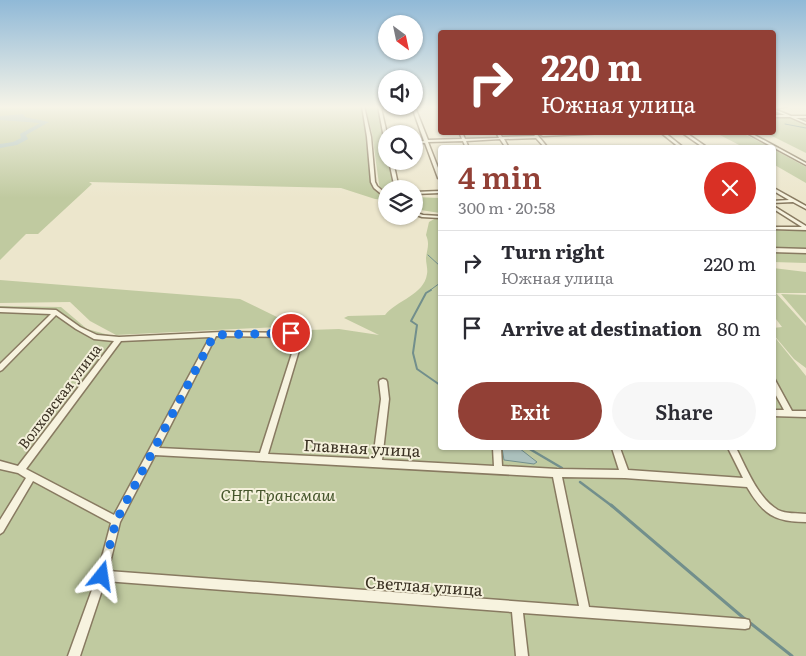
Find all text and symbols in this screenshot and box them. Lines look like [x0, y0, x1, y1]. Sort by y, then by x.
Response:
north arrow [378, 15, 422, 60]
map controls [378, 15, 423, 225]
text: 220 m [541, 40, 642, 92]
icon: right [458, 50, 523, 115]
button: sound [378, 70, 423, 115]
text: Южная улица [541, 87, 696, 120]
button: search [378, 125, 423, 170]
text: 4 min [458, 154, 542, 198]
button: close [704, 162, 756, 214]
button: layers [378, 180, 423, 225]
text: 300 m · 20:58 [458, 195, 555, 219]
text: Turn right [501, 237, 605, 265]
icon: right [458, 249, 486, 277]
text: 220 m [704, 249, 756, 277]
text: Южная улица [501, 265, 614, 289]
pin [270, 312, 312, 354]
icon: arrive [458, 314, 486, 342]
text: Arrive at destination [501, 314, 702, 342]
text: 80 m [717, 314, 761, 342]
icon: arrive [277, 319, 305, 347]
street label: Волховская улица [13, 339, 105, 453]
button: Exit [458, 382, 602, 440]
button: Share [612, 382, 756, 440]
street label: Главная улица [303, 432, 421, 462]
park label: СНТ Трансмаш [221, 482, 335, 506]
position arrow [75, 549, 127, 601]
street label: Светлая улица [365, 569, 484, 601]

